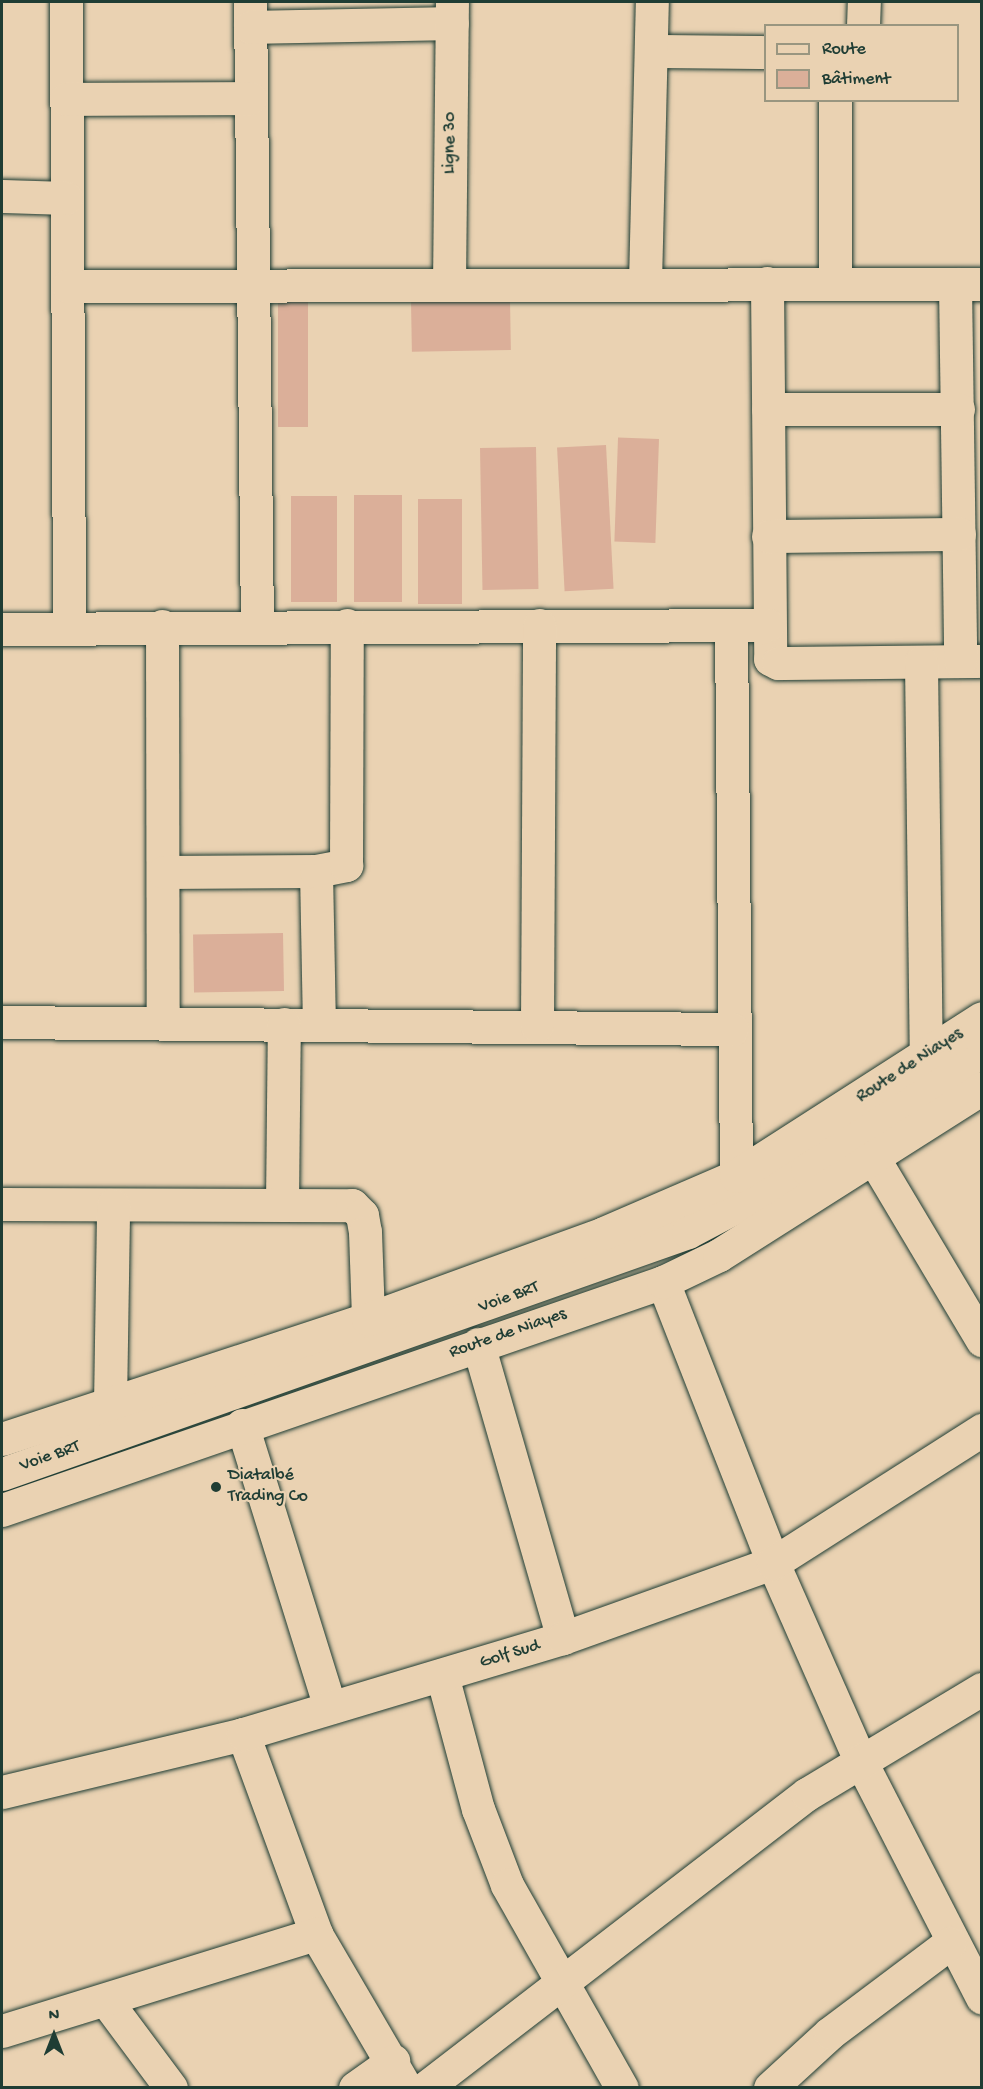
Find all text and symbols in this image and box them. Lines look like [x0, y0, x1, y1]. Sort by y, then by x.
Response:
legend [764, 24, 959, 102]
text: Route [822, 39, 866, 60]
text: Bâtiment [822, 69, 890, 90]
street label: Ligne 30 [440, 112, 462, 174]
street label: Route de Niayes [853, 1024, 967, 1108]
street label: Voie BRT [476, 1277, 542, 1319]
street label: Route de Niayes [447, 1304, 569, 1364]
street label: Voie BRT [17, 1437, 83, 1477]
place label: Diatalbé Trading Co [228, 1466, 308, 1508]
marker: Diatalbé Trading Co [209, 1480, 223, 1494]
street label: Golf Sud [477, 1636, 543, 1674]
north arrow [24, 2005, 84, 2065]
text: N [49, 2007, 59, 2026]

